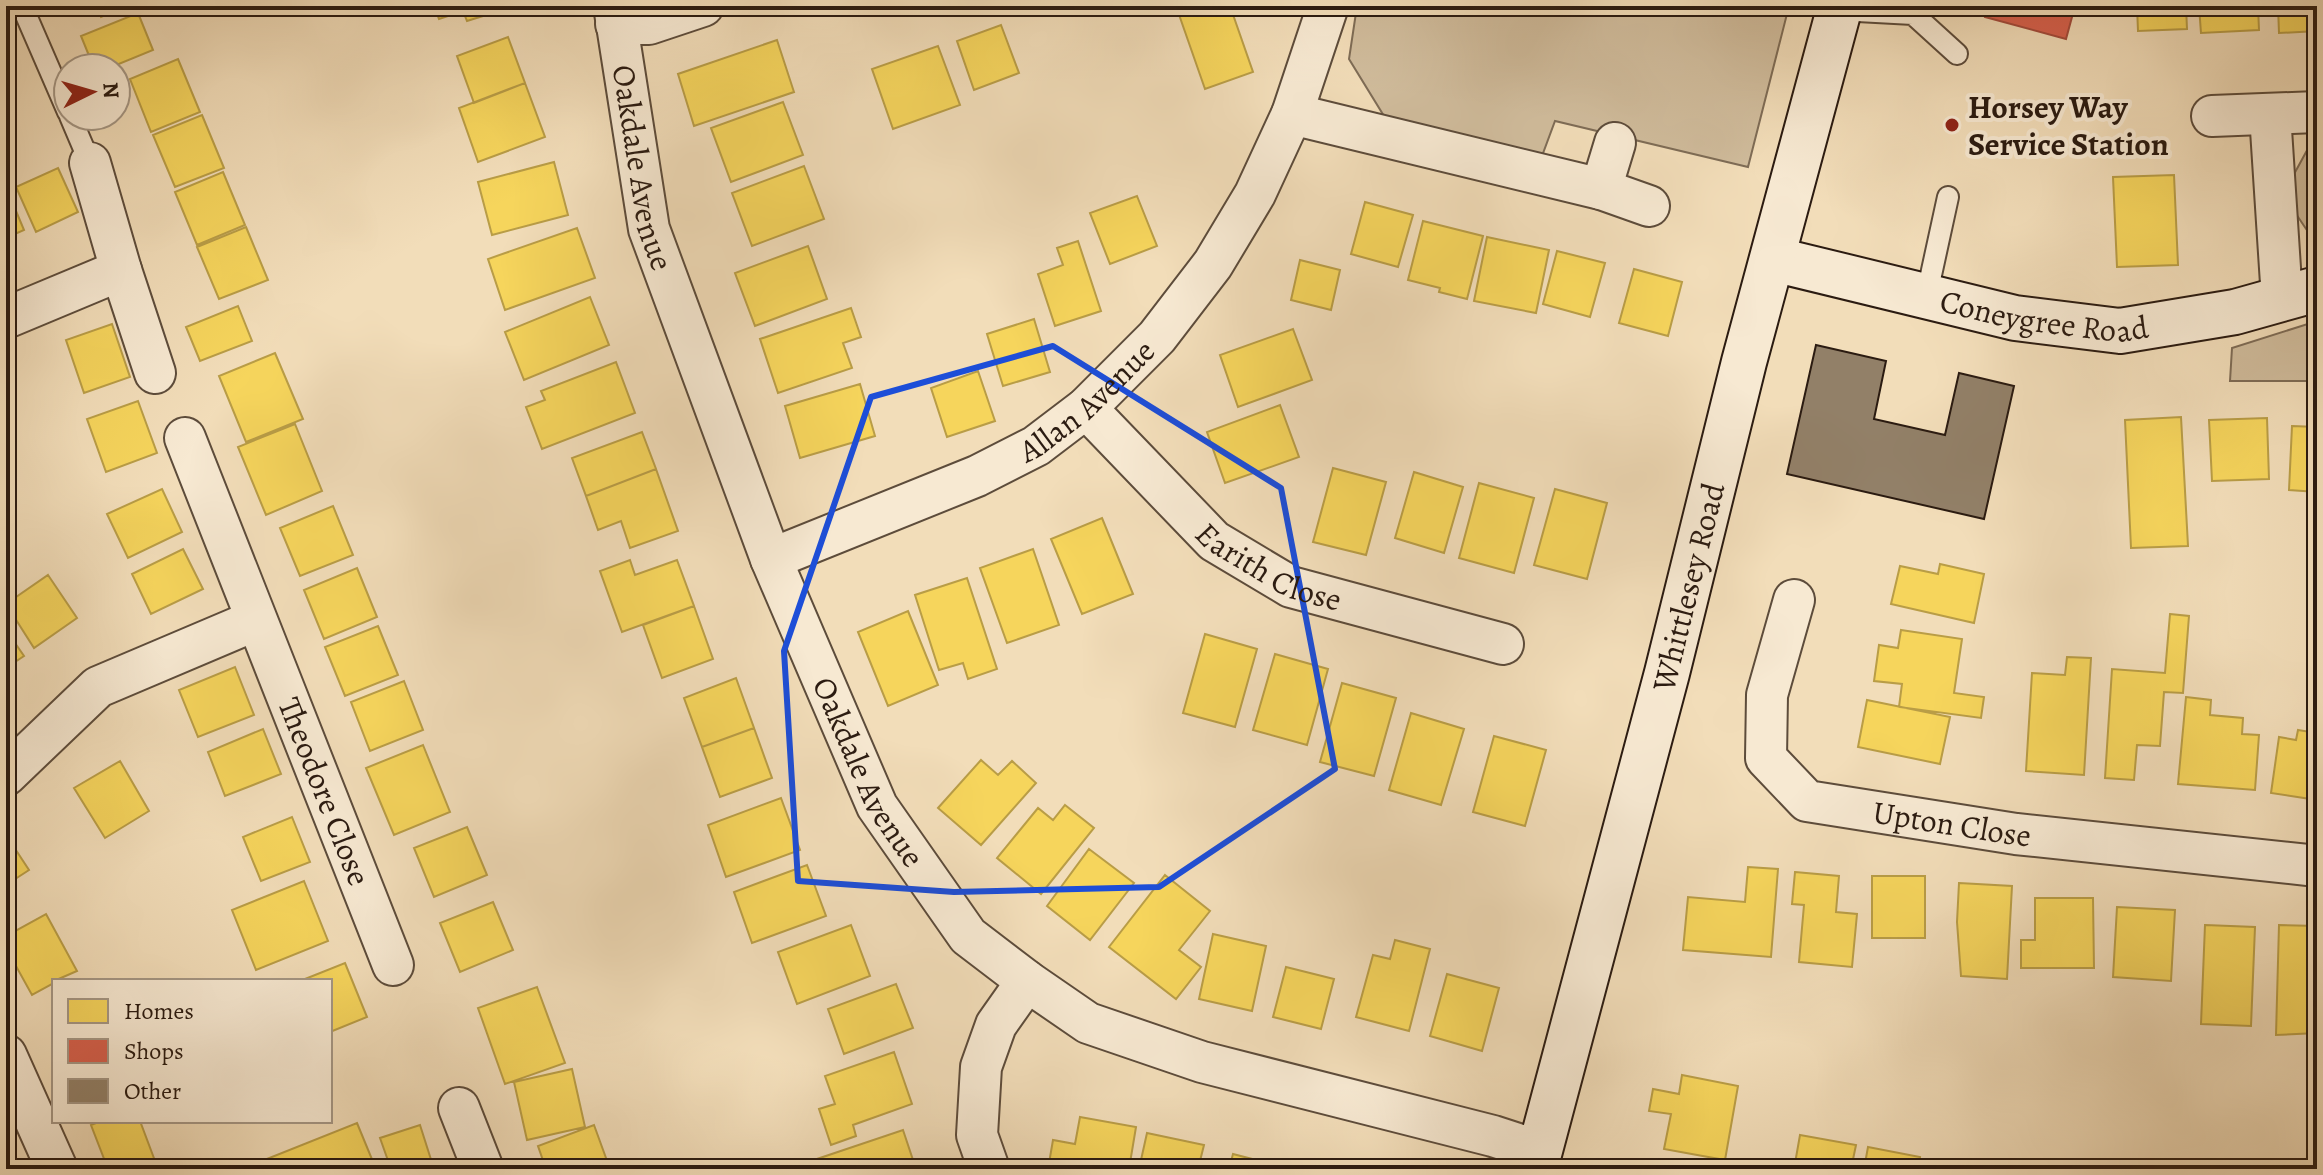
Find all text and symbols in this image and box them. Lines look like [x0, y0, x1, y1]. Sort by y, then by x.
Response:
north arrow [52, 52, 132, 132]
street label: Oakdale Avenue [602, 62, 684, 276]
text: N [95, 81, 127, 100]
place label: Horsey Way Service Station [1968, 85, 2169, 166]
marker: Horsey Way Service Station [1943, 116, 1961, 134]
street label: Coneygree Road [1936, 279, 2152, 353]
street label: Allan Avenue [1011, 330, 1164, 473]
street label: Whittlesey Road [1641, 477, 1736, 697]
street label: Earith Close [1185, 513, 1346, 622]
street label: Oakdale Avenue [802, 670, 935, 876]
street label: Theodore Close [268, 691, 381, 892]
street label: Upton Close [1870, 790, 2033, 857]
legend [52, 979, 332, 1123]
text: Homes [124, 995, 194, 1027]
text: Shops [124, 1035, 184, 1067]
text: Other [124, 1075, 181, 1107]

